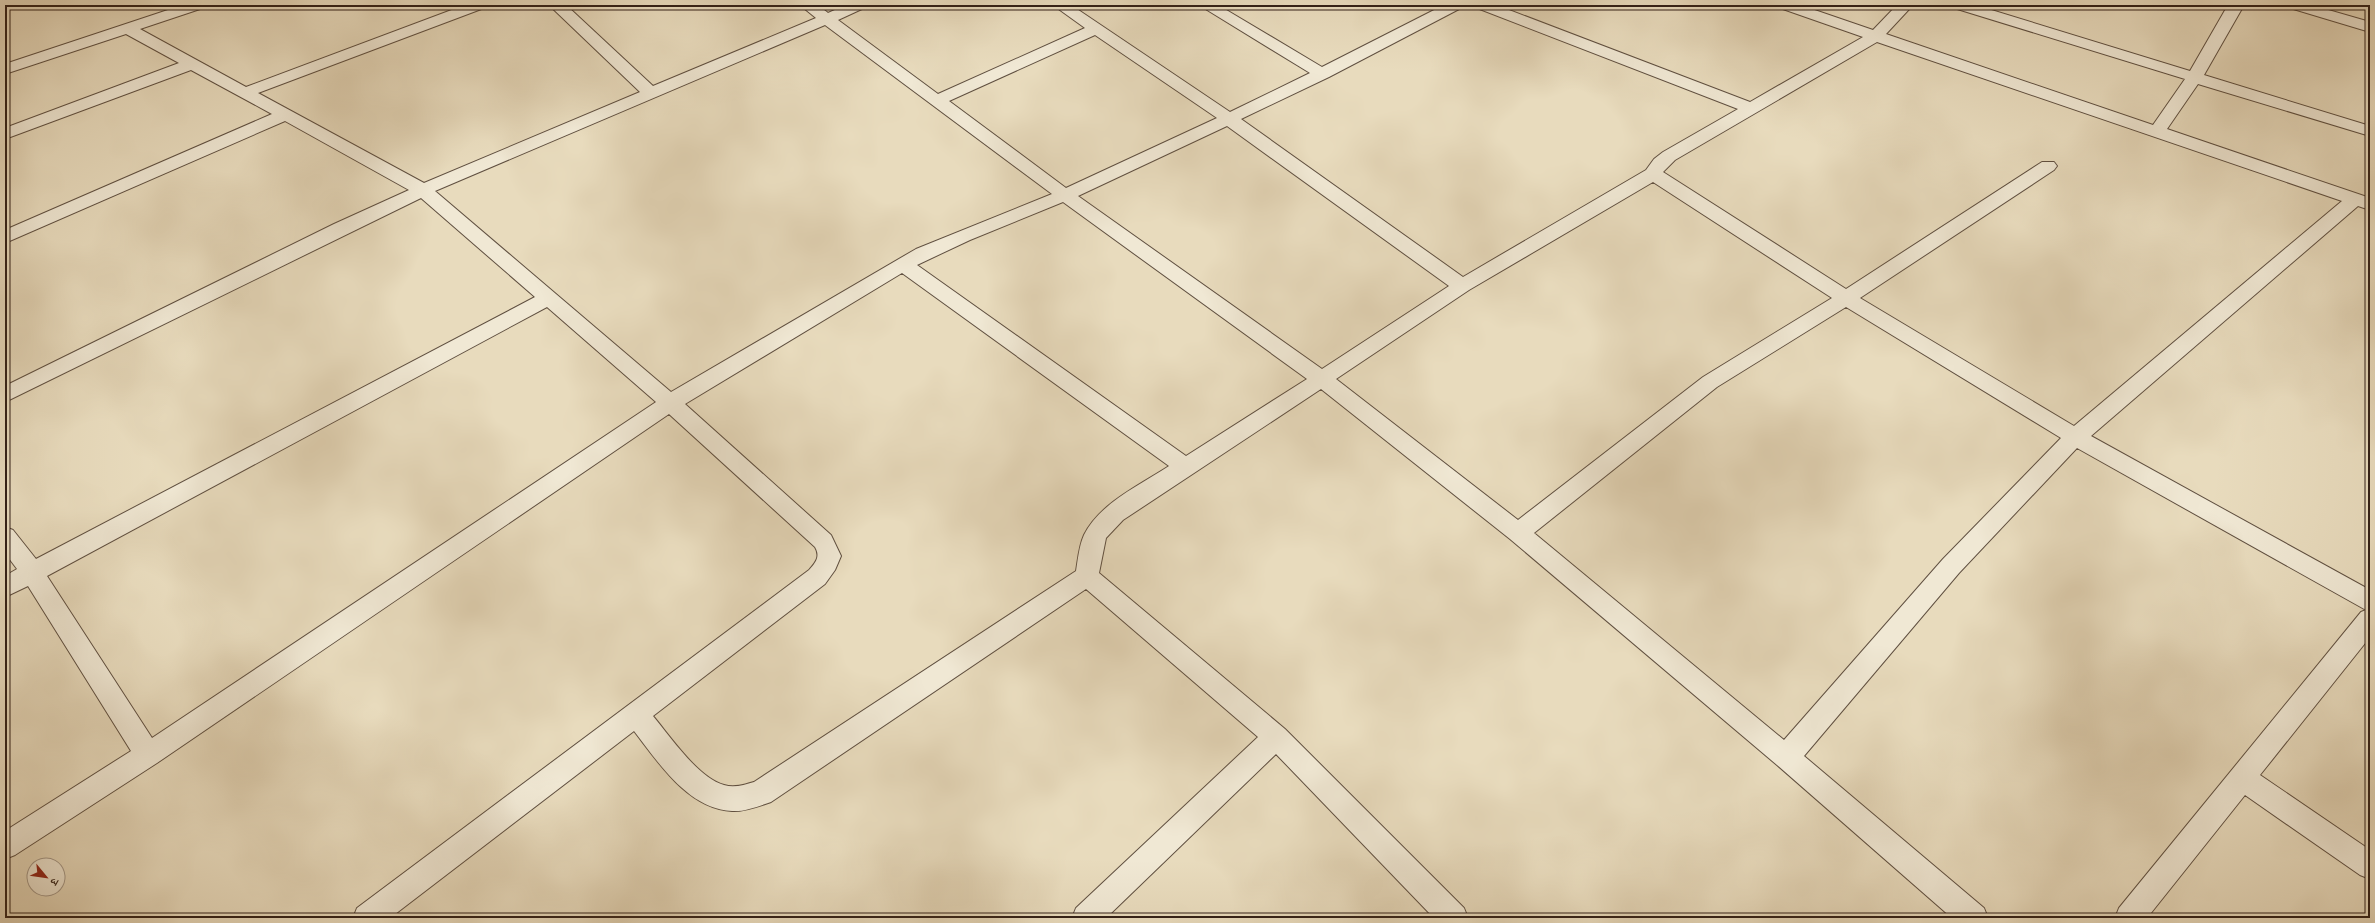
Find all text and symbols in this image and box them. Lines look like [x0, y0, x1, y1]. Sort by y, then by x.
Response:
north arrow [26, 857, 66, 897]
text: उ [46, 875, 63, 889]

